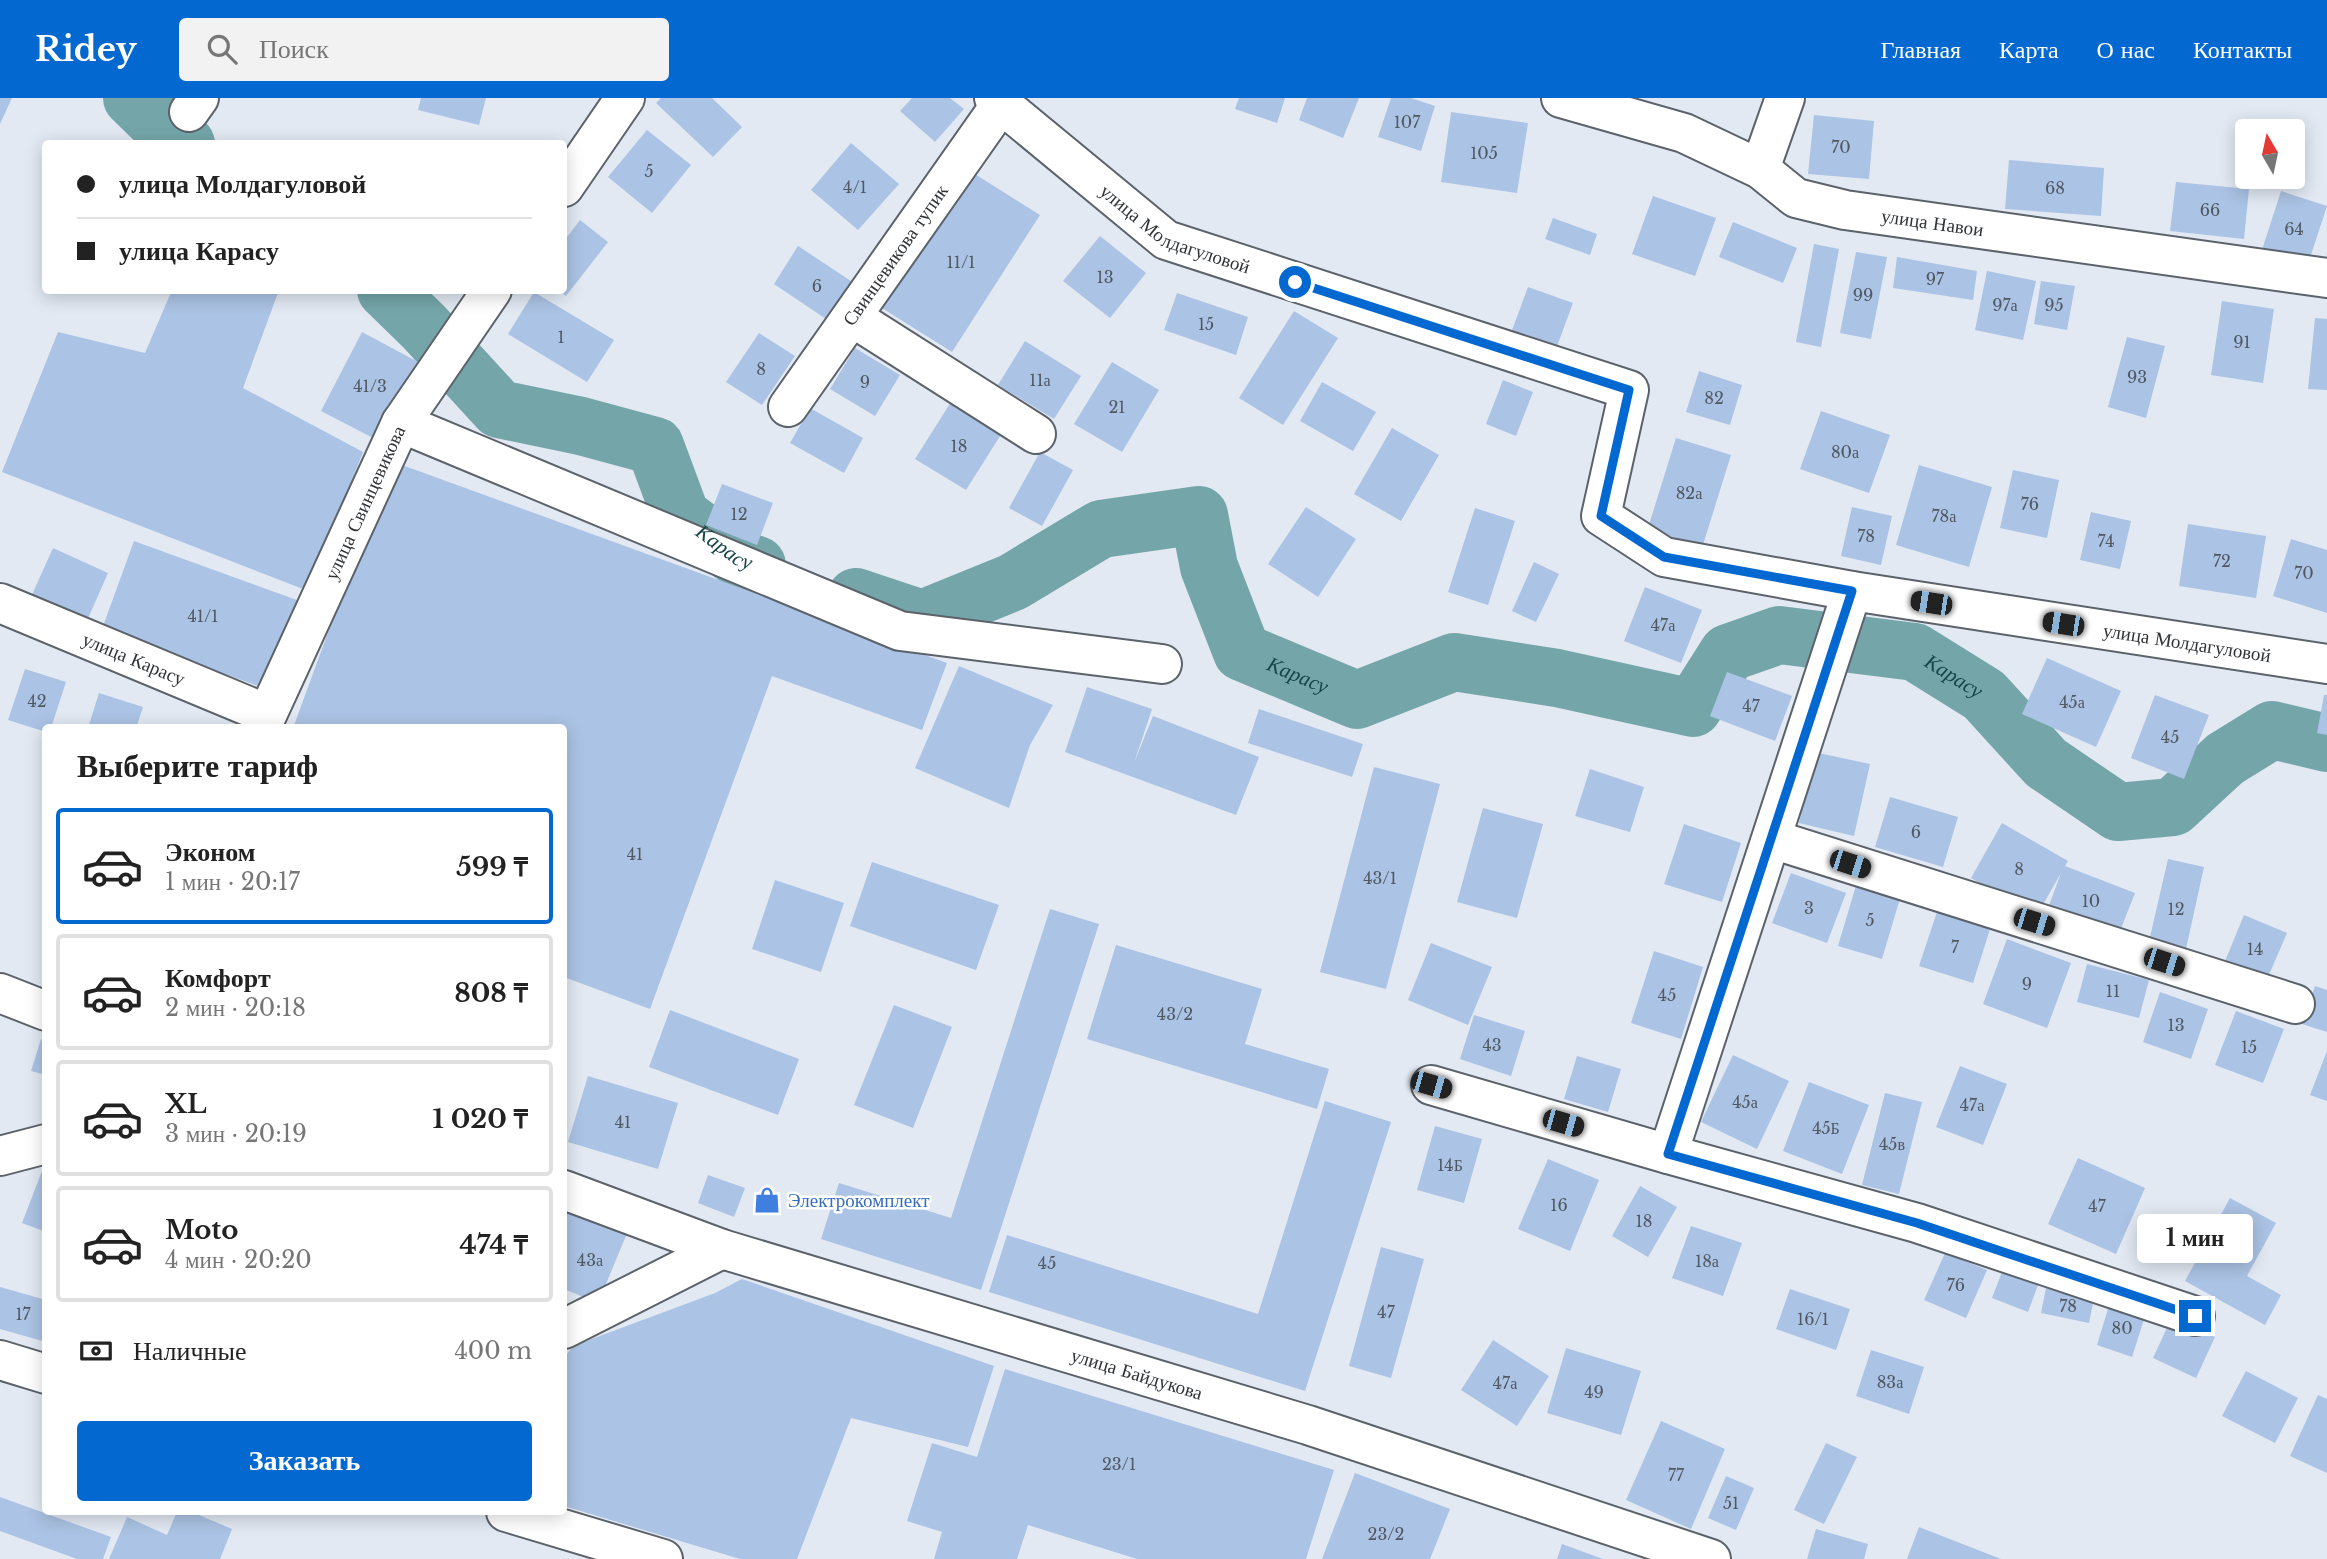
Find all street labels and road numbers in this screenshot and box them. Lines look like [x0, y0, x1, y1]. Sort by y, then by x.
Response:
street label: Свинцевикова тупик [838, 179, 953, 330]
street label: улица Молдагуловой [1095, 179, 1253, 278]
street label: улица Навои [1880, 204, 1985, 241]
street label: улица Свинцевикова [320, 422, 410, 584]
street label: улица Молдагуловой [2101, 619, 2273, 667]
street label: улица Карасу [79, 628, 189, 691]
street label: улица Байдукова [1068, 1344, 1206, 1405]

